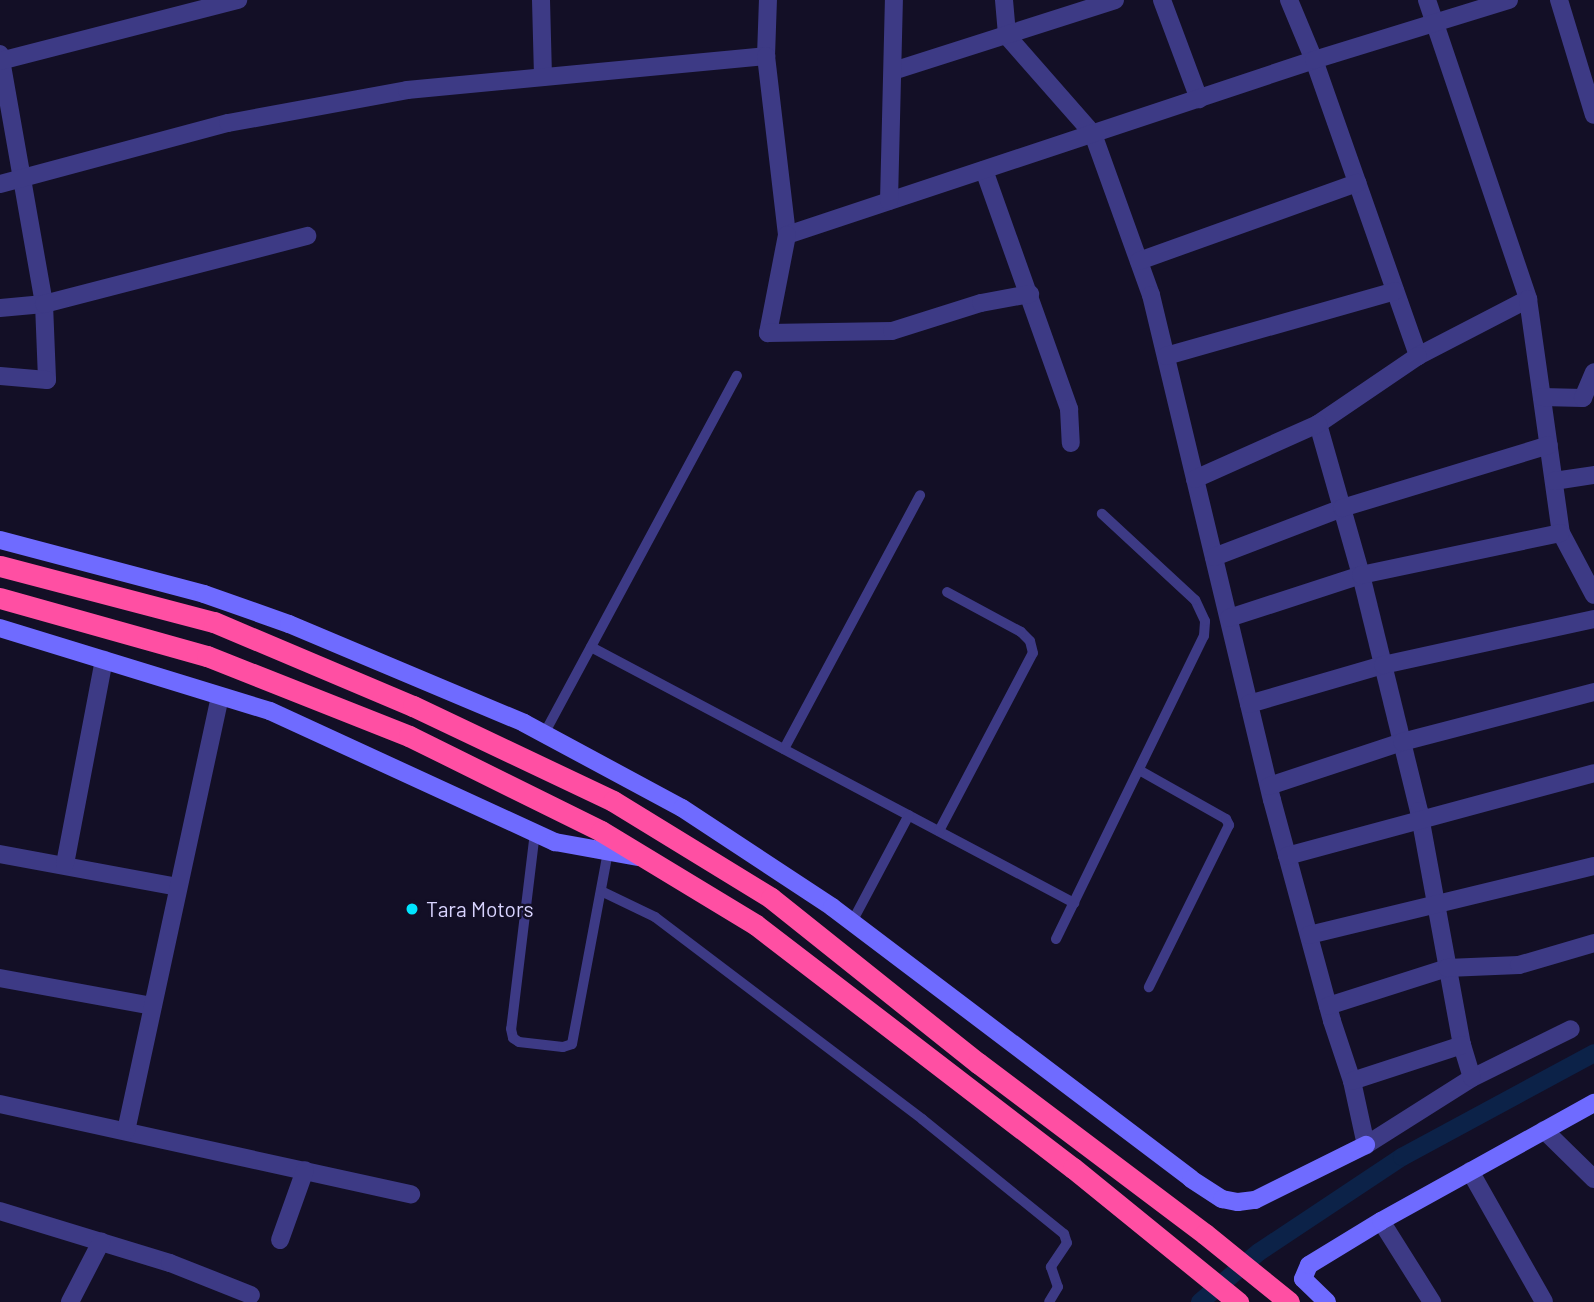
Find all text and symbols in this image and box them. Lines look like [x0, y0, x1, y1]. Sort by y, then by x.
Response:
place label: Tara Motors [426, 896, 534, 922]
marker: Tara Motors [404, 901, 420, 917]

